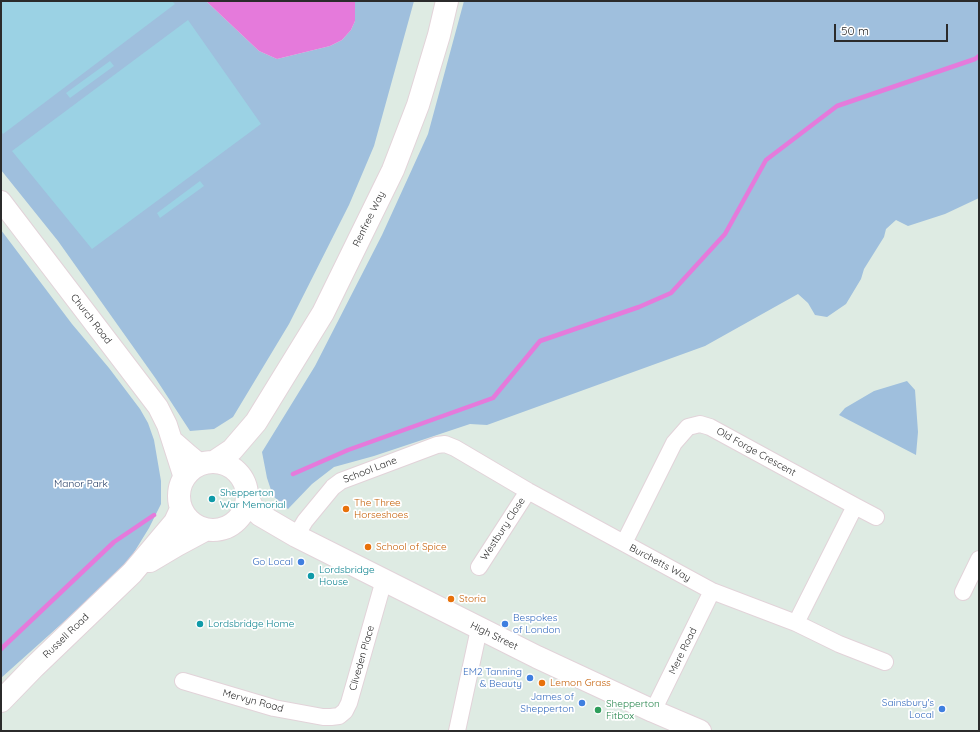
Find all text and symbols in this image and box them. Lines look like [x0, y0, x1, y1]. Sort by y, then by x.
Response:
scale bar [836, 16, 950, 42]
text: 50 m [841, 23, 869, 38]
street label: Renfree Way [350, 189, 388, 249]
street label: Church Road [68, 292, 114, 346]
street label: Old Forge Crescent [714, 425, 798, 479]
street label: School Lane [342, 454, 398, 486]
park label: Manor Park [54, 478, 108, 490]
place label: Shepperton War Memorial [220, 487, 286, 510]
marker: Shepperton War Memorial [207, 494, 217, 504]
street label: Westbury Close [478, 495, 528, 563]
place label: The Three Horseshoes [354, 497, 408, 520]
marker: The Three Horseshoes [341, 504, 351, 514]
place label: School of Spice [376, 541, 447, 553]
marker: School of Spice [363, 542, 373, 552]
street label: Burchetts Way [627, 542, 693, 584]
place label: Go Local [252, 556, 293, 568]
marker: Go Local [296, 557, 306, 567]
place label: Lordsbridge House [319, 564, 375, 588]
marker: Lordsbridge House [306, 571, 316, 581]
place label: Storia [459, 593, 486, 605]
marker: Storia [446, 594, 456, 604]
street label: Russell Road [40, 611, 92, 661]
place label: Bespokes of London [513, 612, 560, 636]
place label: Lordsbridge Home [208, 618, 294, 630]
marker: Lordsbridge Home [195, 619, 205, 629]
street label: High Street [468, 619, 520, 653]
marker: Bespokes of London [500, 619, 510, 629]
street label: Cliveden Place [347, 624, 377, 692]
street label: Mere Road [666, 626, 700, 676]
place label: EM2 Tanning & Beauty [463, 666, 522, 690]
marker: EM2 Tanning & Beauty [525, 673, 535, 683]
place label: Lemon Grass [550, 677, 611, 689]
marker: Lemon Grass [537, 678, 547, 688]
street label: Mervyn Road [221, 687, 285, 715]
place label: James of Shepperton [520, 691, 574, 714]
place label: Sainsbury's Local [882, 697, 934, 720]
marker: James of Shepperton [577, 698, 587, 708]
place label: Shepperton Fitbox [606, 698, 660, 722]
marker: Sainsbury's Local [937, 704, 947, 714]
marker: Shepperton Fitbox [593, 705, 603, 715]

